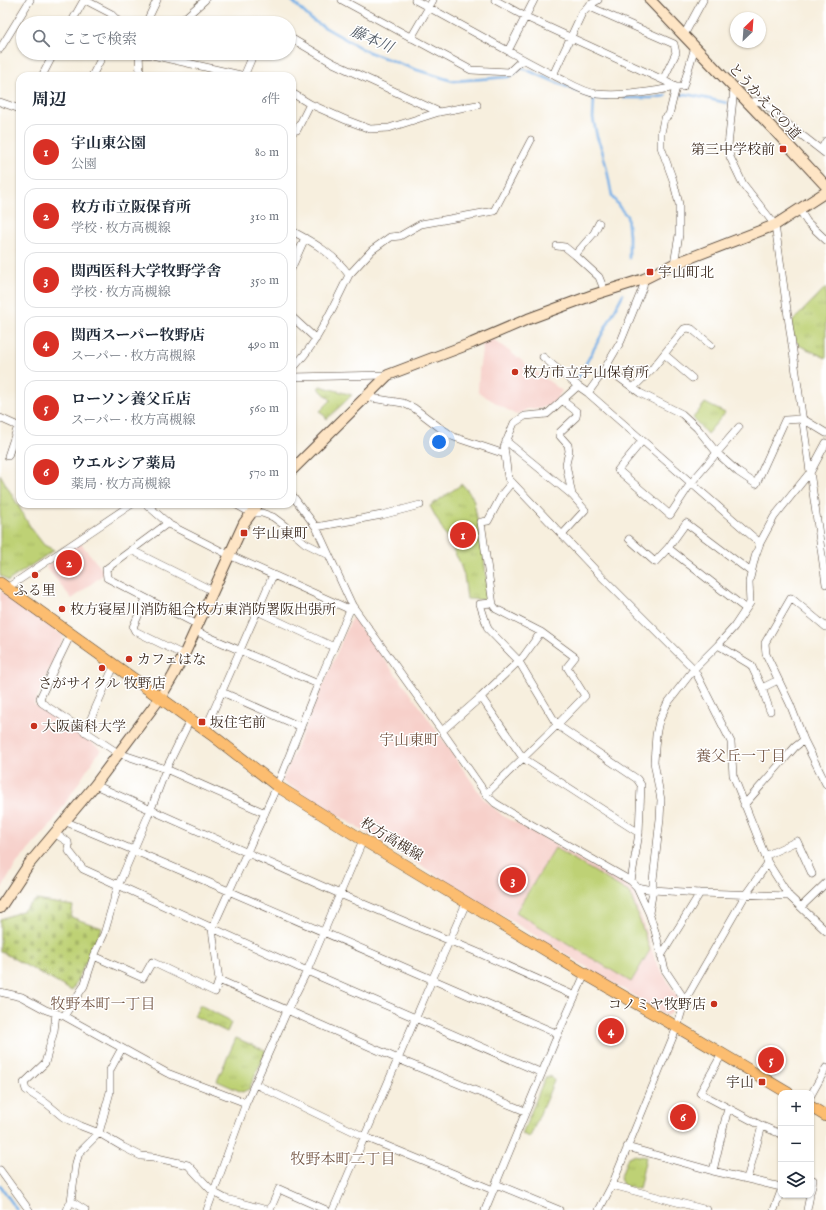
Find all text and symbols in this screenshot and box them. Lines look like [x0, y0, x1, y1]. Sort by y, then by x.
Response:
north arrow [730, 12, 766, 48]
search box [16, 16, 296, 60]
water label: 藤本川 [347, 22, 398, 58]
icon: search [30, 27, 52, 49]
text: ここで検索 [62, 30, 137, 49]
street label: とうかえでの道 [724, 60, 804, 144]
text: 周辺 [32, 90, 66, 111]
text: 6件 [262, 91, 280, 108]
text: 宇山東公園 [71, 134, 146, 153]
place label: 第三中学校前 [691, 141, 775, 159]
text: 1 [44, 144, 48, 161]
text: 80 m [255, 144, 279, 161]
marker: 第三中学校前 [778, 144, 788, 154]
text: 公園 [71, 156, 97, 173]
text: 枚方市立阪保育所 [71, 198, 191, 217]
text: 2 [43, 208, 49, 225]
text: 310 m [250, 208, 279, 225]
text: 学校 · 枚方高槻線 [71, 220, 171, 237]
text: 関西医科大学牧野学舎 [71, 262, 221, 281]
place label: 宇山町北 [658, 264, 714, 282]
marker: 宇山町北 [645, 267, 655, 277]
text: 3 [44, 272, 48, 289]
text: 350 m [250, 272, 279, 289]
text: 学校 · 枚方高槻線 [71, 284, 171, 301]
text: 関西スーパー牧野店 [71, 326, 205, 345]
text: 4 [43, 336, 49, 353]
text: 490 m [248, 336, 279, 353]
text: スーパー · 枚方高槻線 [71, 348, 195, 365]
place label: 枚方市立宇山保育所 [523, 364, 649, 382]
marker: 枚方市立宇山保育所 [510, 367, 520, 377]
text: ローソン養父丘店 [71, 390, 190, 409]
text: 5 [44, 400, 48, 417]
text: 560 m [250, 400, 279, 417]
text: スーパー · 枚方高槻線 [71, 412, 195, 429]
your location [429, 432, 449, 452]
text: ウエルシア薬局 [71, 454, 176, 473]
text: 6 [43, 464, 49, 481]
text: 570 m [249, 464, 279, 481]
text: 薬局 · 枚方高槻線 [71, 476, 171, 493]
pin: 1 [450, 520, 476, 550]
place label: 宇山東町 [252, 525, 308, 543]
marker: 宇山東町 [239, 528, 249, 538]
pin: 2 [56, 548, 82, 578]
marker: ふる里 [30, 570, 40, 580]
place label: ふる里 [14, 582, 56, 600]
place label: 枚方寝屋川消防組合枚方東消防署阪出張所 [70, 601, 336, 619]
marker: 枚方寝屋川消防組合枚方東消防署阪出張所 [57, 604, 67, 614]
place label: カフェはな [137, 651, 206, 669]
marker: カフェはな [124, 654, 134, 664]
marker: さがサイクル 牧野店 [97, 663, 107, 673]
place label: さがサイクル 牧野店 [38, 675, 166, 693]
place label: 坂住宅前 [210, 714, 266, 732]
marker: 坂住宅前 [197, 717, 207, 727]
place label: 大阪歯科大学 [42, 718, 126, 736]
marker: 大阪歯科大学 [29, 721, 39, 731]
district label: 宇山東町 [379, 731, 439, 750]
district label: 養父丘一丁目 [696, 747, 786, 766]
street label: 枚方高槻線 [357, 814, 426, 866]
pin: 3 [500, 865, 526, 895]
district label: 牧野本町一丁目 [50, 995, 156, 1014]
place label: コノミヤ牧野店 [608, 996, 706, 1014]
marker: コノミヤ牧野店 [709, 999, 719, 1009]
pin: 4 [598, 1016, 624, 1046]
pin: 5 [758, 1045, 784, 1075]
place label: 宇山 [726, 1074, 754, 1092]
marker: 宇山 [757, 1077, 767, 1087]
map controls [778, 1090, 814, 1198]
button: + [778, 1090, 814, 1126]
pin: 6 [670, 1102, 696, 1132]
button: − [778, 1126, 814, 1162]
district label: 牧野本町二丁目 [290, 1150, 396, 1169]
button: layers [778, 1162, 814, 1198]

